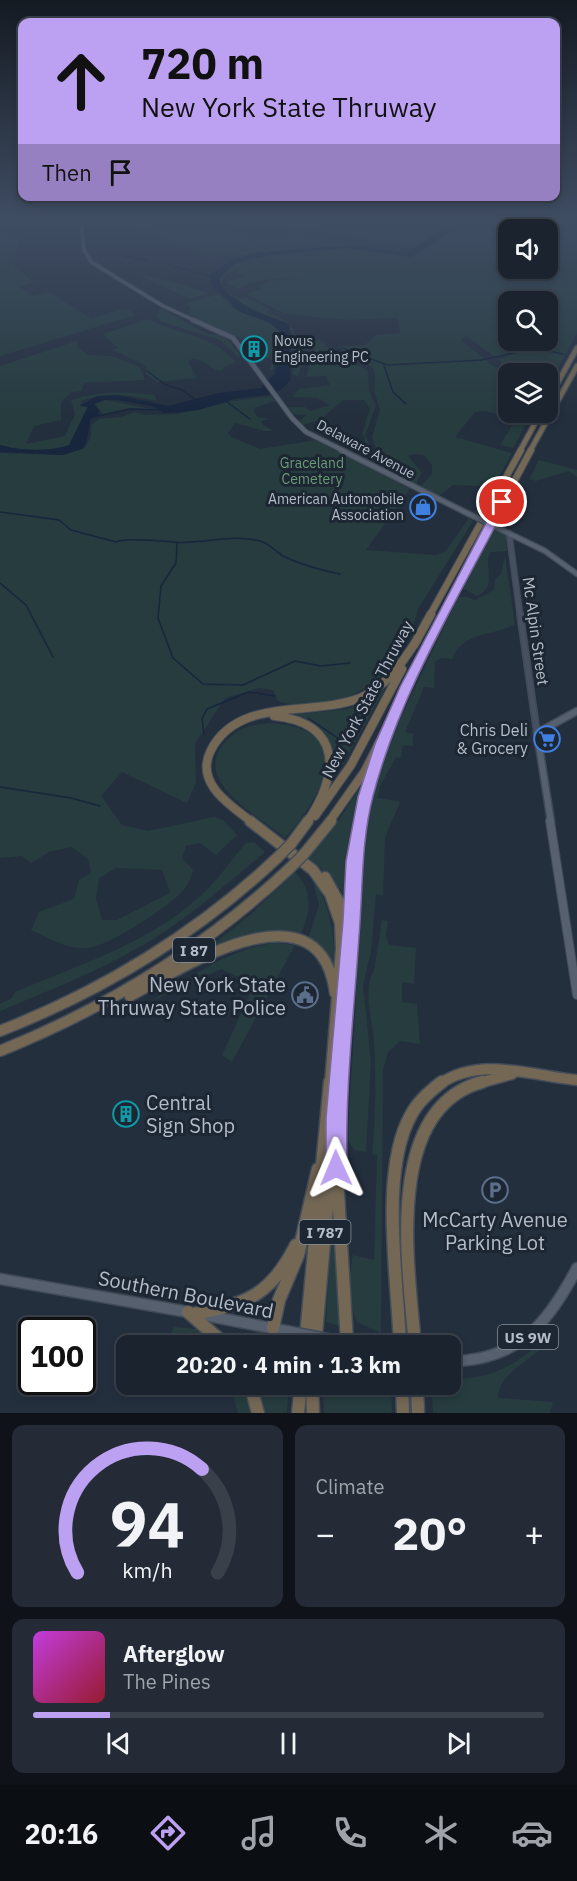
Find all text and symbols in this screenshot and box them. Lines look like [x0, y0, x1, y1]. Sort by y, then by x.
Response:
text: 720 m [141, 36, 264, 91]
icon: ahead [42, 42, 120, 120]
text: New York State Thruway [141, 89, 437, 124]
icon: arrive [104, 156, 137, 189]
text: Then [42, 158, 92, 187]
map controls [498, 219, 558, 423]
button: sound [498, 219, 558, 279]
button: search [498, 291, 558, 351]
place label: Novus Engineering PC [274, 332, 369, 366]
building icon: Novus Engineering PC [239, 334, 269, 364]
button: layers [498, 363, 558, 423]
street label: Delaware Avenue [314, 415, 419, 483]
park label: Graceland Cemetery [280, 454, 344, 488]
pin [476, 476, 527, 527]
icon: arrive [485, 485, 518, 518]
place label: American Automobile Association [268, 490, 404, 524]
shop icon: American Automobile Association [408, 492, 438, 522]
street label: Mc Alpin Street [518, 575, 554, 687]
street label: New York State Thruway [317, 617, 417, 781]
place label: Chris Deli & Grocery [456, 720, 528, 758]
supermarket icon: Chris Deli & Grocery [532, 724, 562, 754]
road number: I 87 [173, 938, 215, 962]
place label: New York State Thruway State Police [98, 971, 286, 1021]
public building icon: New York State Thruway State Police [290, 980, 320, 1010]
place label: Central Sign Shop [146, 1089, 235, 1139]
building icon: Central Sign Shop [111, 1099, 141, 1129]
position arrow [304, 1136, 368, 1200]
parking icon: McCarty Avenue Parking Lot [480, 1175, 510, 1205]
place label: McCarty Avenue Parking Lot [422, 1206, 568, 1256]
road number: I 787 [300, 1220, 350, 1244]
street label: Southern Boulevard [96, 1264, 276, 1324]
speed limit sign: 100 [18, 1317, 96, 1395]
road number: US 9W [498, 1325, 558, 1349]
text: 20:20 · 4 min · 1.3 km [176, 1350, 401, 1379]
text: Climate [316, 1473, 384, 1500]
text: 94 [110, 1483, 185, 1564]
text: 20° [392, 1504, 467, 1562]
text: − [316, 1512, 335, 1555]
text: + [524, 1512, 544, 1555]
text: km/h [122, 1556, 172, 1584]
text: Afterglow [123, 1639, 225, 1668]
text: The Pines [123, 1668, 211, 1695]
icon: previous [102, 1727, 135, 1760]
icon: pause [272, 1727, 305, 1760]
icon: next [442, 1727, 475, 1760]
icon: directions [147, 1812, 189, 1854]
icon: music [238, 1812, 280, 1854]
icon: phone [329, 1812, 371, 1854]
icon: climate [420, 1812, 462, 1854]
icon: car [511, 1812, 553, 1854]
text: 20:16 [24, 1816, 98, 1851]

